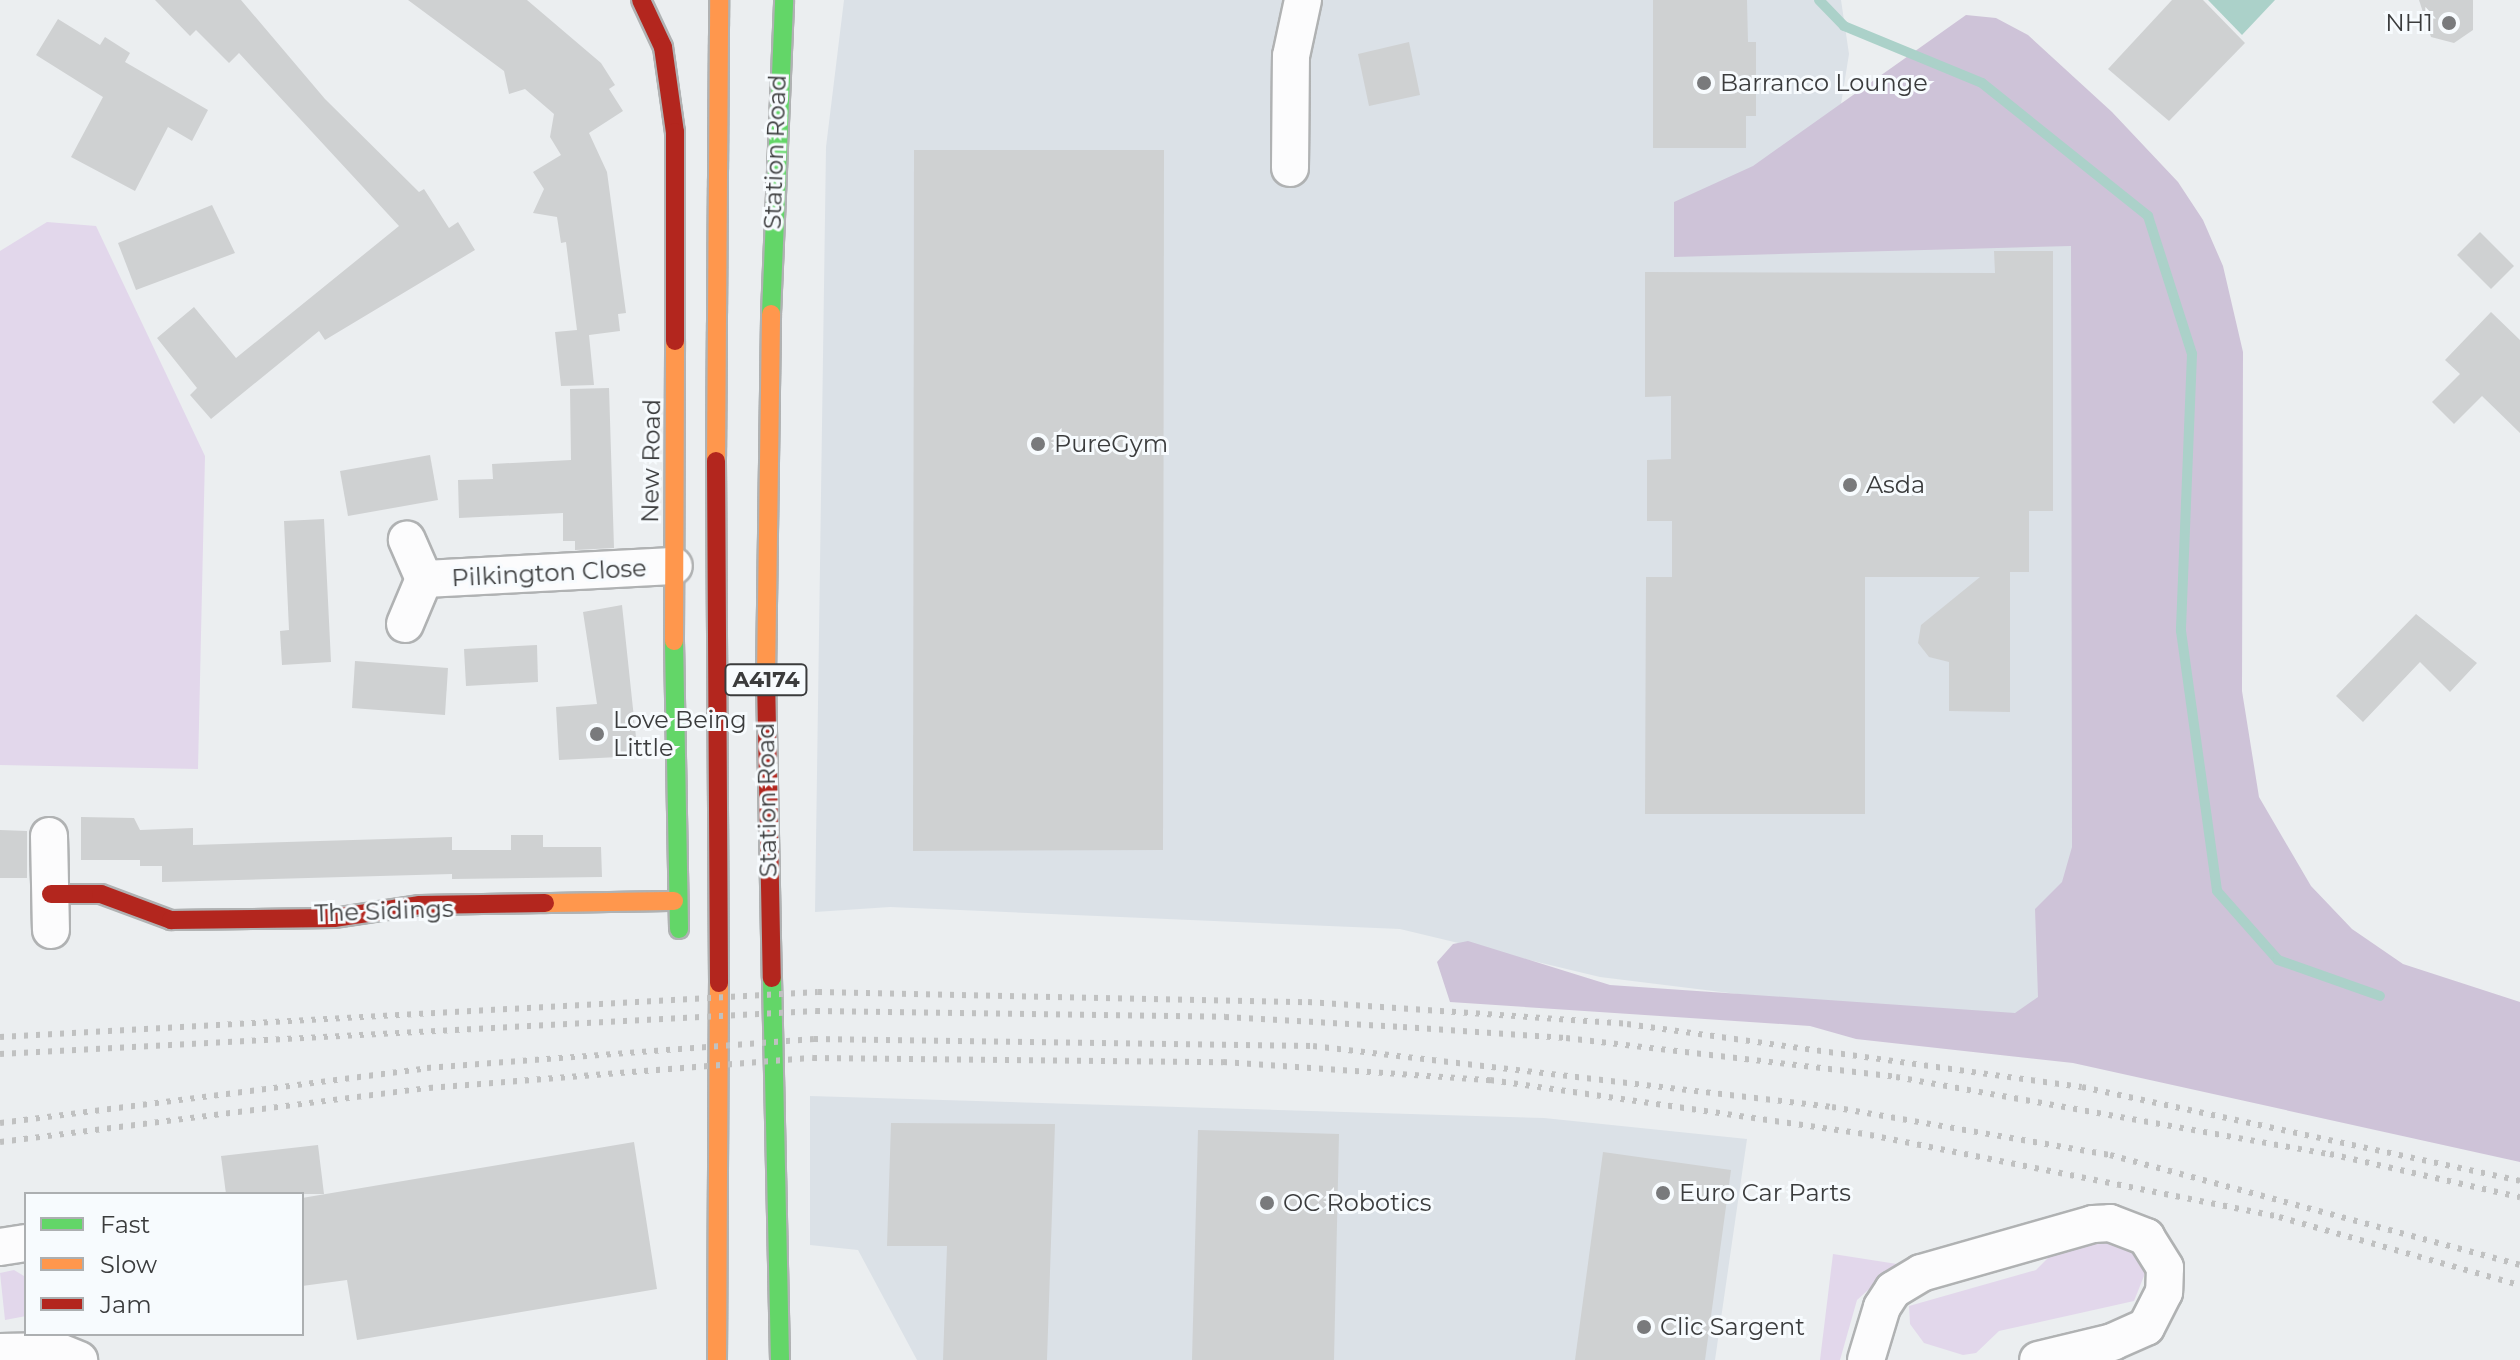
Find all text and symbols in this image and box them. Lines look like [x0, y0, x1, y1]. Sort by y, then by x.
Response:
place label: NH1 [2385, 9, 2433, 37]
marker: NH1 [2440, 14, 2458, 32]
place label: Barranco Lounge [1720, 69, 1928, 97]
street label: Station Road [758, 74, 792, 230]
marker: Barranco Lounge [1695, 74, 1713, 92]
street label: New Road [636, 399, 666, 523]
place label: PureGym [1054, 430, 1168, 458]
marker: PureGym [1029, 435, 1047, 453]
place label: Asda [1866, 471, 1925, 499]
marker: Asda [1841, 476, 1859, 494]
street label: Pilkington Close [451, 554, 647, 592]
road number: A4174 [724, 662, 808, 698]
place label: Love Being Little [613, 706, 747, 762]
street label: Station Road [751, 722, 783, 878]
marker: Love Being Little [588, 725, 606, 743]
street label: The Sidings [314, 894, 454, 928]
place label: Euro Car Parts [1679, 1179, 1851, 1207]
marker: Euro Car Parts [1654, 1184, 1672, 1202]
place label: OC Robotics [1283, 1189, 1432, 1217]
legend [24, 1192, 304, 1336]
marker: OC Robotics [1258, 1194, 1276, 1212]
text: Fast [100, 1210, 150, 1239]
text: Slow [100, 1250, 157, 1279]
text: Jam [100, 1290, 152, 1319]
place label: Clic Sargent [1660, 1313, 1805, 1341]
marker: Clic Sargent [1635, 1318, 1653, 1336]

